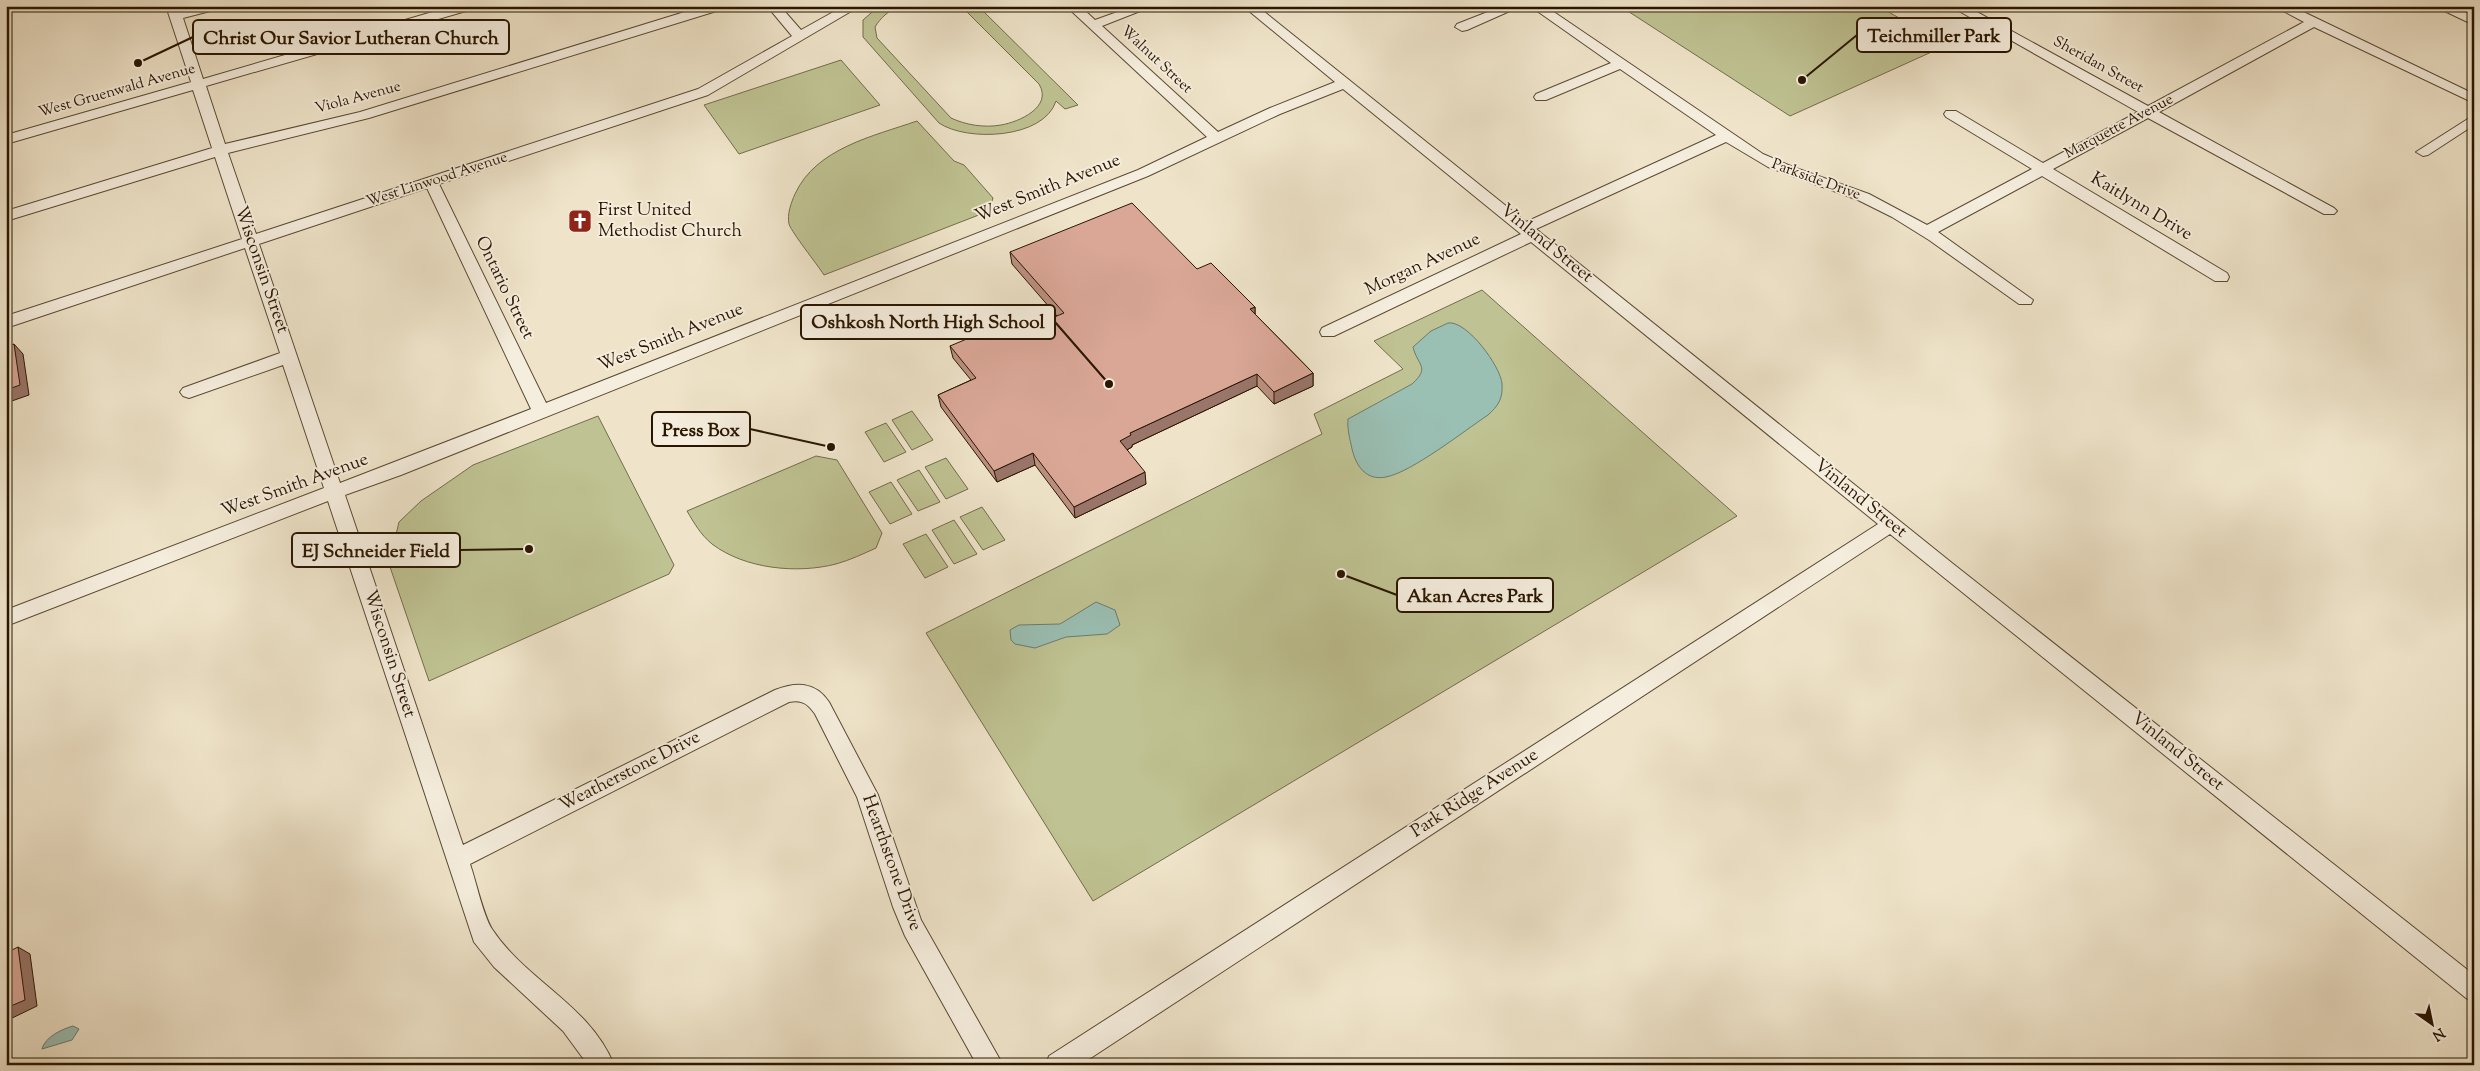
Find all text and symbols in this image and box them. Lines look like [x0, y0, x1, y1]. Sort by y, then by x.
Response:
callout: Teichmiller Park [1857, 18, 2011, 52]
callout: Christ Our Savior Lutheran Church [193, 20, 509, 54]
street label: Walnut Street [1115, 21, 1197, 99]
text: Teichmiller Park [1867, 24, 2001, 51]
text: Christ Our Savior Lutheran Church [203, 26, 500, 53]
street label: Sheridan Street [2049, 31, 2147, 99]
street label: West Gruenwald Avenue [36, 59, 198, 123]
street label: Viola Avenue [313, 76, 403, 120]
street label: Marquette Avenue [2061, 89, 2177, 165]
street label: West Linwood Avenue [364, 147, 510, 213]
street label: West Smith Avenue [971, 148, 1125, 230]
street label: Parkside Drive [1769, 154, 1863, 206]
street label: Kaitlynn Drive [2085, 166, 2197, 248]
place label: First United Methodist Church [598, 198, 742, 245]
street label: Vinland Street [1494, 198, 1598, 290]
street label: Wisconsin Street [227, 203, 295, 337]
church icon: First United Methodist Church [567, 208, 593, 234]
street label: Morgan Avenue [1361, 227, 1485, 303]
street label: Ontario Street [468, 232, 540, 344]
street label: West Smith Avenue [594, 297, 748, 379]
callout: Oshkosh North High School [801, 305, 1055, 339]
text: Oshkosh North High School [811, 310, 1045, 337]
callout: Press Box [652, 412, 750, 446]
text: Press Box [662, 418, 741, 445]
street label: West Smith Avenue [218, 447, 372, 525]
street label: Vinland Street [1808, 453, 1912, 545]
callout: EJ Schneider Field [292, 533, 460, 567]
text: EJ Schneider Field [302, 539, 450, 566]
callout: Akan Acres Park [1397, 578, 1553, 612]
text: Akan Acres Park [1407, 584, 1544, 611]
street label: Wisconsin Street [356, 587, 422, 721]
street label: Vinland Street [2125, 706, 2229, 798]
street label: Weatherstone Drive [555, 725, 705, 819]
street label: Park Ridge Avenue [1406, 743, 1544, 845]
street label: Hearthstone Drive [854, 791, 928, 935]
north arrow [2408, 998, 2458, 1048]
text: N [2428, 1022, 2448, 1045]

